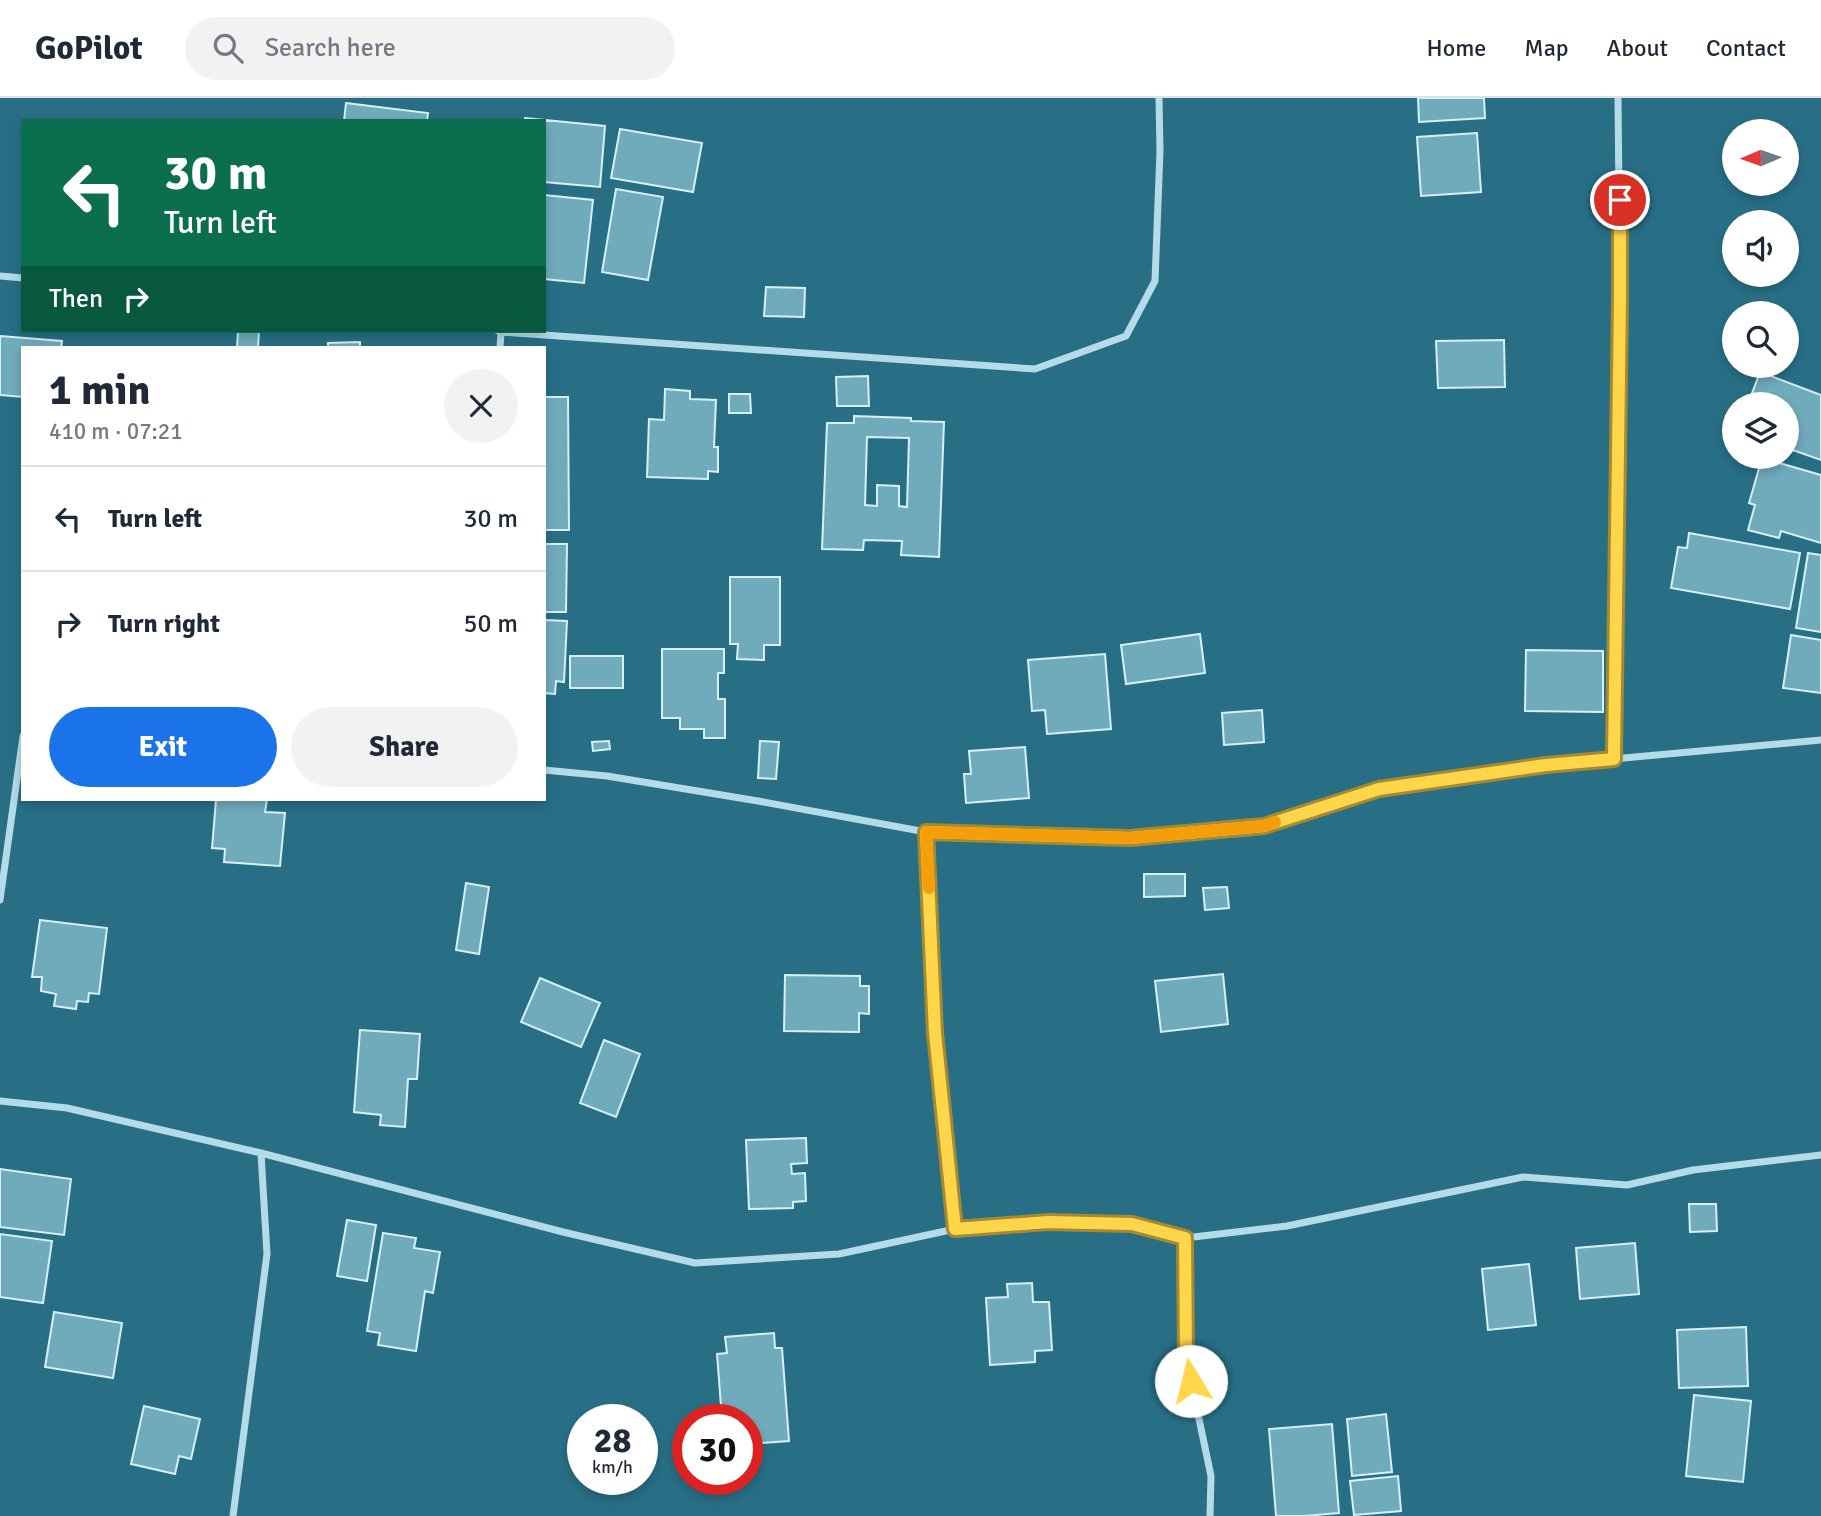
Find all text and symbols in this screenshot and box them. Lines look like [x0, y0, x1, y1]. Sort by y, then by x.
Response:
search box [185, 17, 675, 80]
text: GoPilot [35, 28, 143, 69]
icon: search [209, 29, 247, 67]
text: Search here [265, 32, 396, 64]
text: Home [1426, 33, 1486, 63]
text: Map [1524, 33, 1569, 63]
text: About [1607, 33, 1668, 63]
text: Contact [1706, 33, 1786, 63]
north arrow [1722, 119, 1799, 196]
map controls [1722, 119, 1799, 469]
text: 30 m [164, 143, 267, 203]
icon: left [49, 147, 140, 238]
pin [1590, 170, 1650, 230]
icon: arrive [1601, 181, 1639, 219]
text: Turn left [164, 203, 277, 242]
button: sound [1722, 210, 1799, 287]
icon: right [117, 280, 155, 318]
text: Then [49, 283, 103, 315]
button: search [1722, 301, 1799, 378]
text: 1 min [49, 365, 150, 416]
button: close [444, 369, 518, 443]
button: layers [1722, 392, 1799, 469]
text: 410 m · 07:21 [49, 417, 183, 446]
icon: left [49, 500, 87, 538]
text: Turn left [108, 503, 202, 535]
text: 30 m [463, 503, 518, 535]
icon: right [49, 605, 87, 643]
text: Turn right [108, 608, 220, 640]
text: 50 m [463, 608, 518, 640]
button: Exit [49, 707, 277, 787]
button: Share [291, 707, 518, 787]
position arrow [1154, 1344, 1228, 1418]
speed limit sign: 30 [672, 1404, 763, 1495]
text: 28 [594, 1419, 631, 1462]
text: km/h [592, 1456, 633, 1478]

